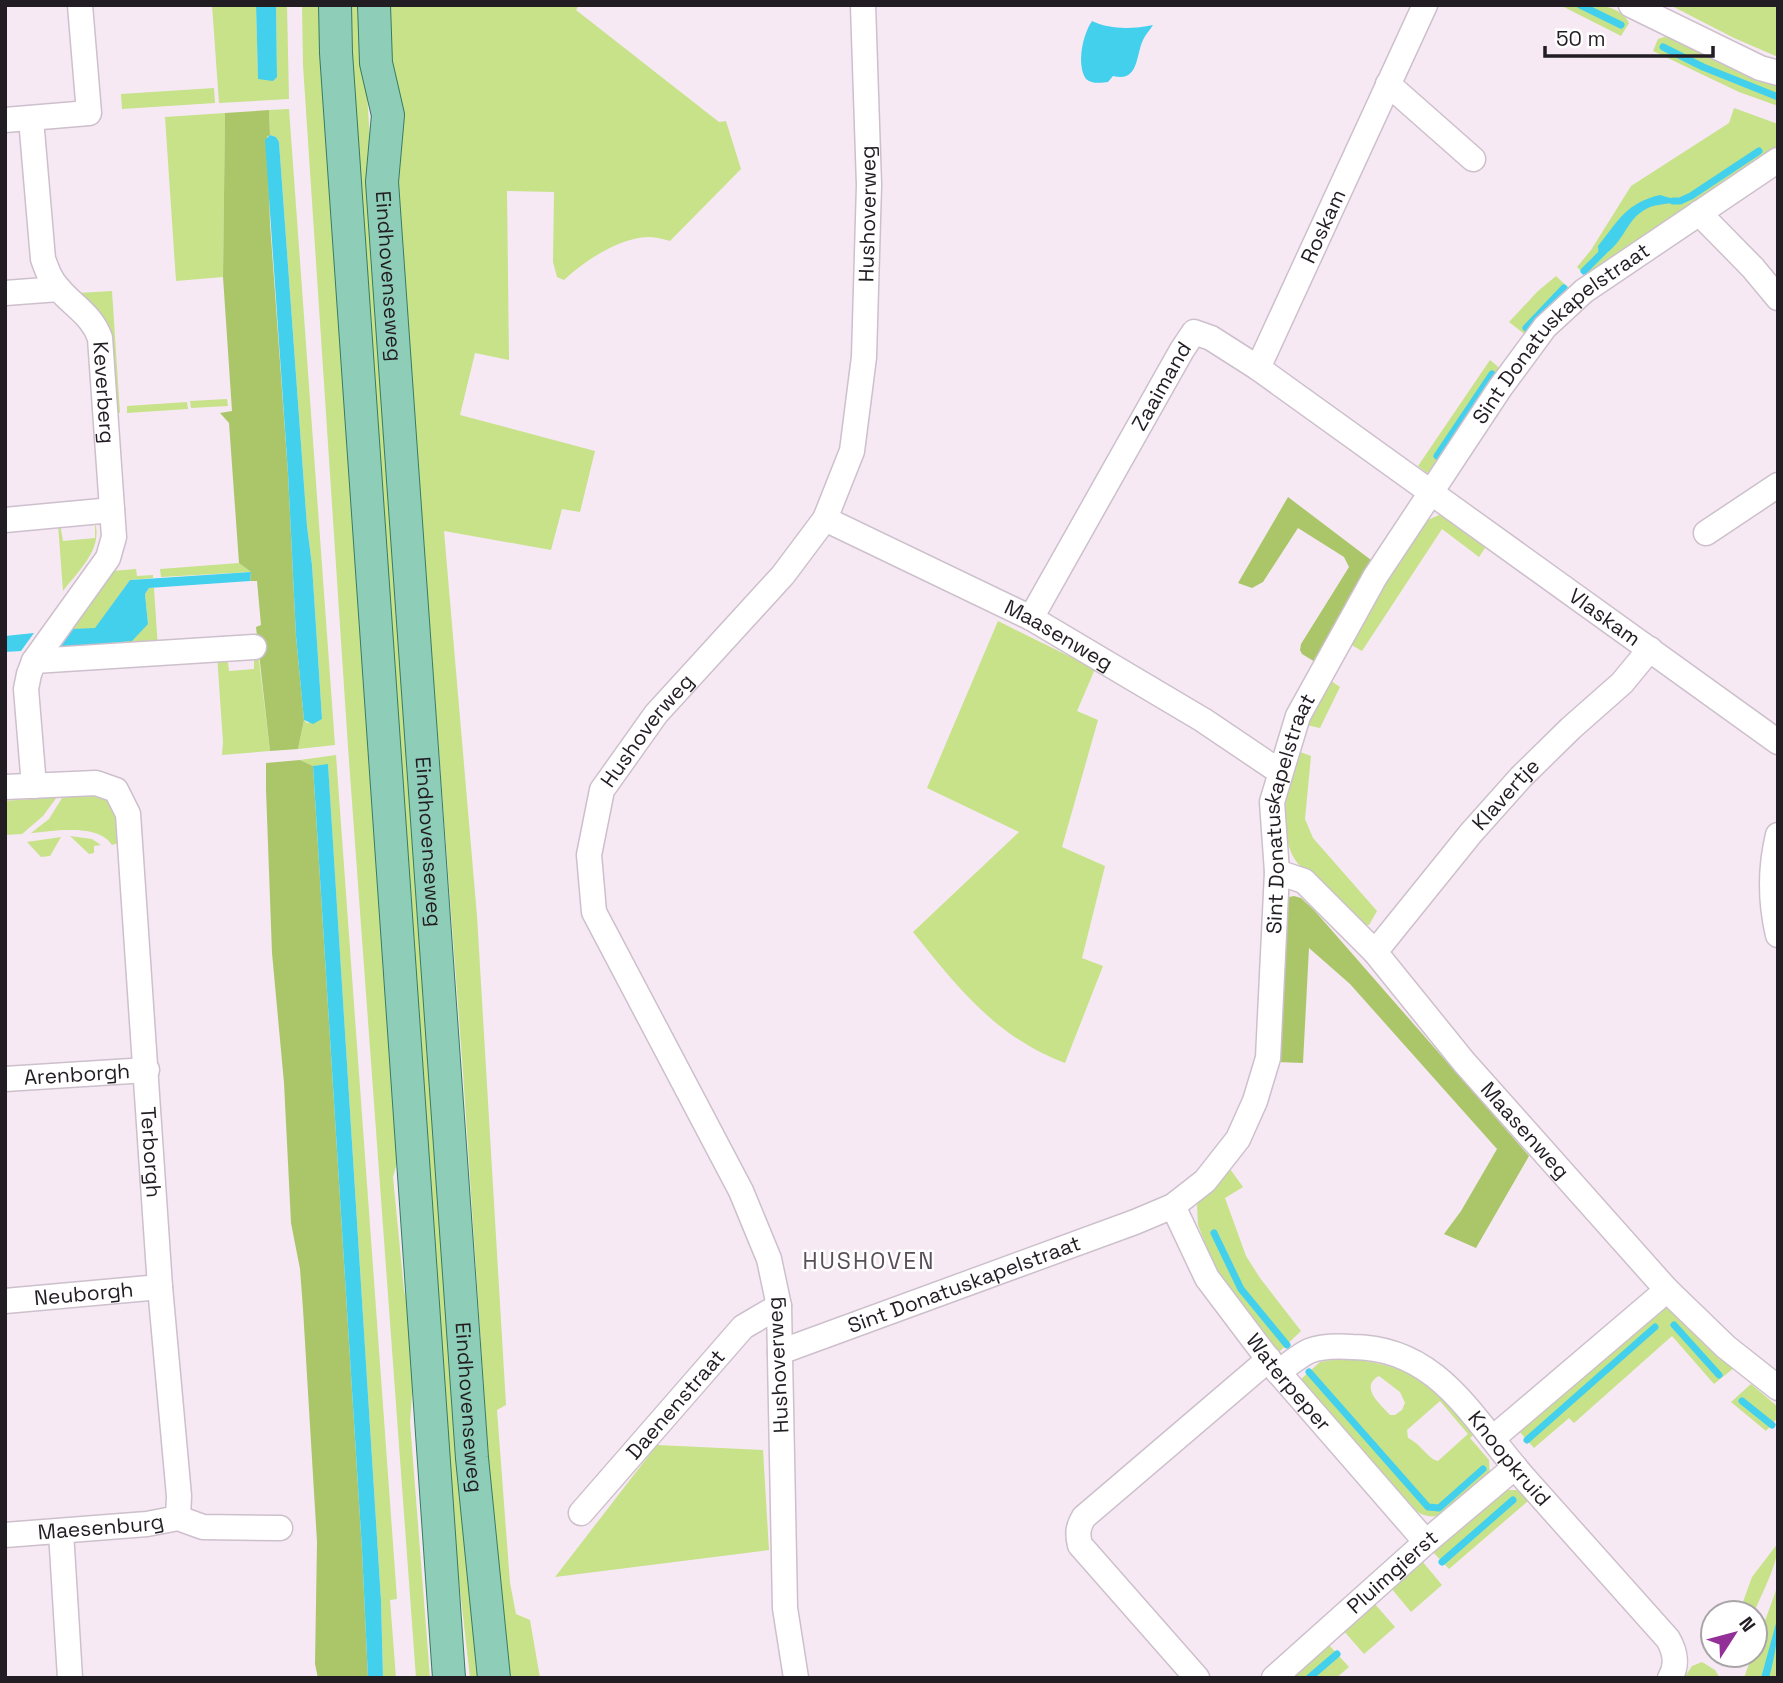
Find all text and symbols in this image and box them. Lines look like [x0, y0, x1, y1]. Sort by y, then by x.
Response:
scale bar [1545, 14, 1713, 58]
text: 50 m [1556, 25, 1606, 52]
street label: Hushoverweg [852, 145, 882, 283]
street label: Roskam [1294, 185, 1351, 267]
street label: Eindhovenseweg [370, 190, 409, 362]
street label: Sint Donatuskapelstraat [1466, 237, 1655, 429]
street label: Zaaimand [1125, 336, 1197, 435]
street label: Keverberg [87, 340, 121, 445]
street label: Vlaskam [1564, 582, 1646, 652]
street label: Maasenweg [1000, 593, 1118, 677]
street label: Hushoverweg [594, 668, 699, 793]
street label: Sint Donatuskapelstraat [1258, 688, 1321, 935]
street label: Klavertje [1466, 752, 1545, 836]
street label: Eindhovenseweg [410, 755, 449, 928]
street label: Arenborgh [23, 1057, 131, 1091]
street label: Maasenweg [1475, 1076, 1576, 1184]
street label: Terborgh [135, 1106, 168, 1198]
street label: Sint Donatuskapelstraat [844, 1229, 1084, 1339]
district label: HUSHOVEN [802, 1246, 936, 1276]
street label: Neuborgh [33, 1275, 134, 1311]
street label: Hushoverweg [760, 1296, 795, 1434]
street label: Eindhovenseweg [449, 1321, 489, 1494]
street label: Waterpeper [1241, 1328, 1337, 1437]
street label: Daenenstraat [620, 1343, 731, 1465]
street label: Knoopkruid [1462, 1405, 1557, 1512]
street label: Maesenburg [37, 1507, 166, 1545]
street label: Pluimgierst [1341, 1524, 1443, 1619]
north arrow [1699, 1599, 1769, 1669]
text: N [1733, 1612, 1761, 1637]

